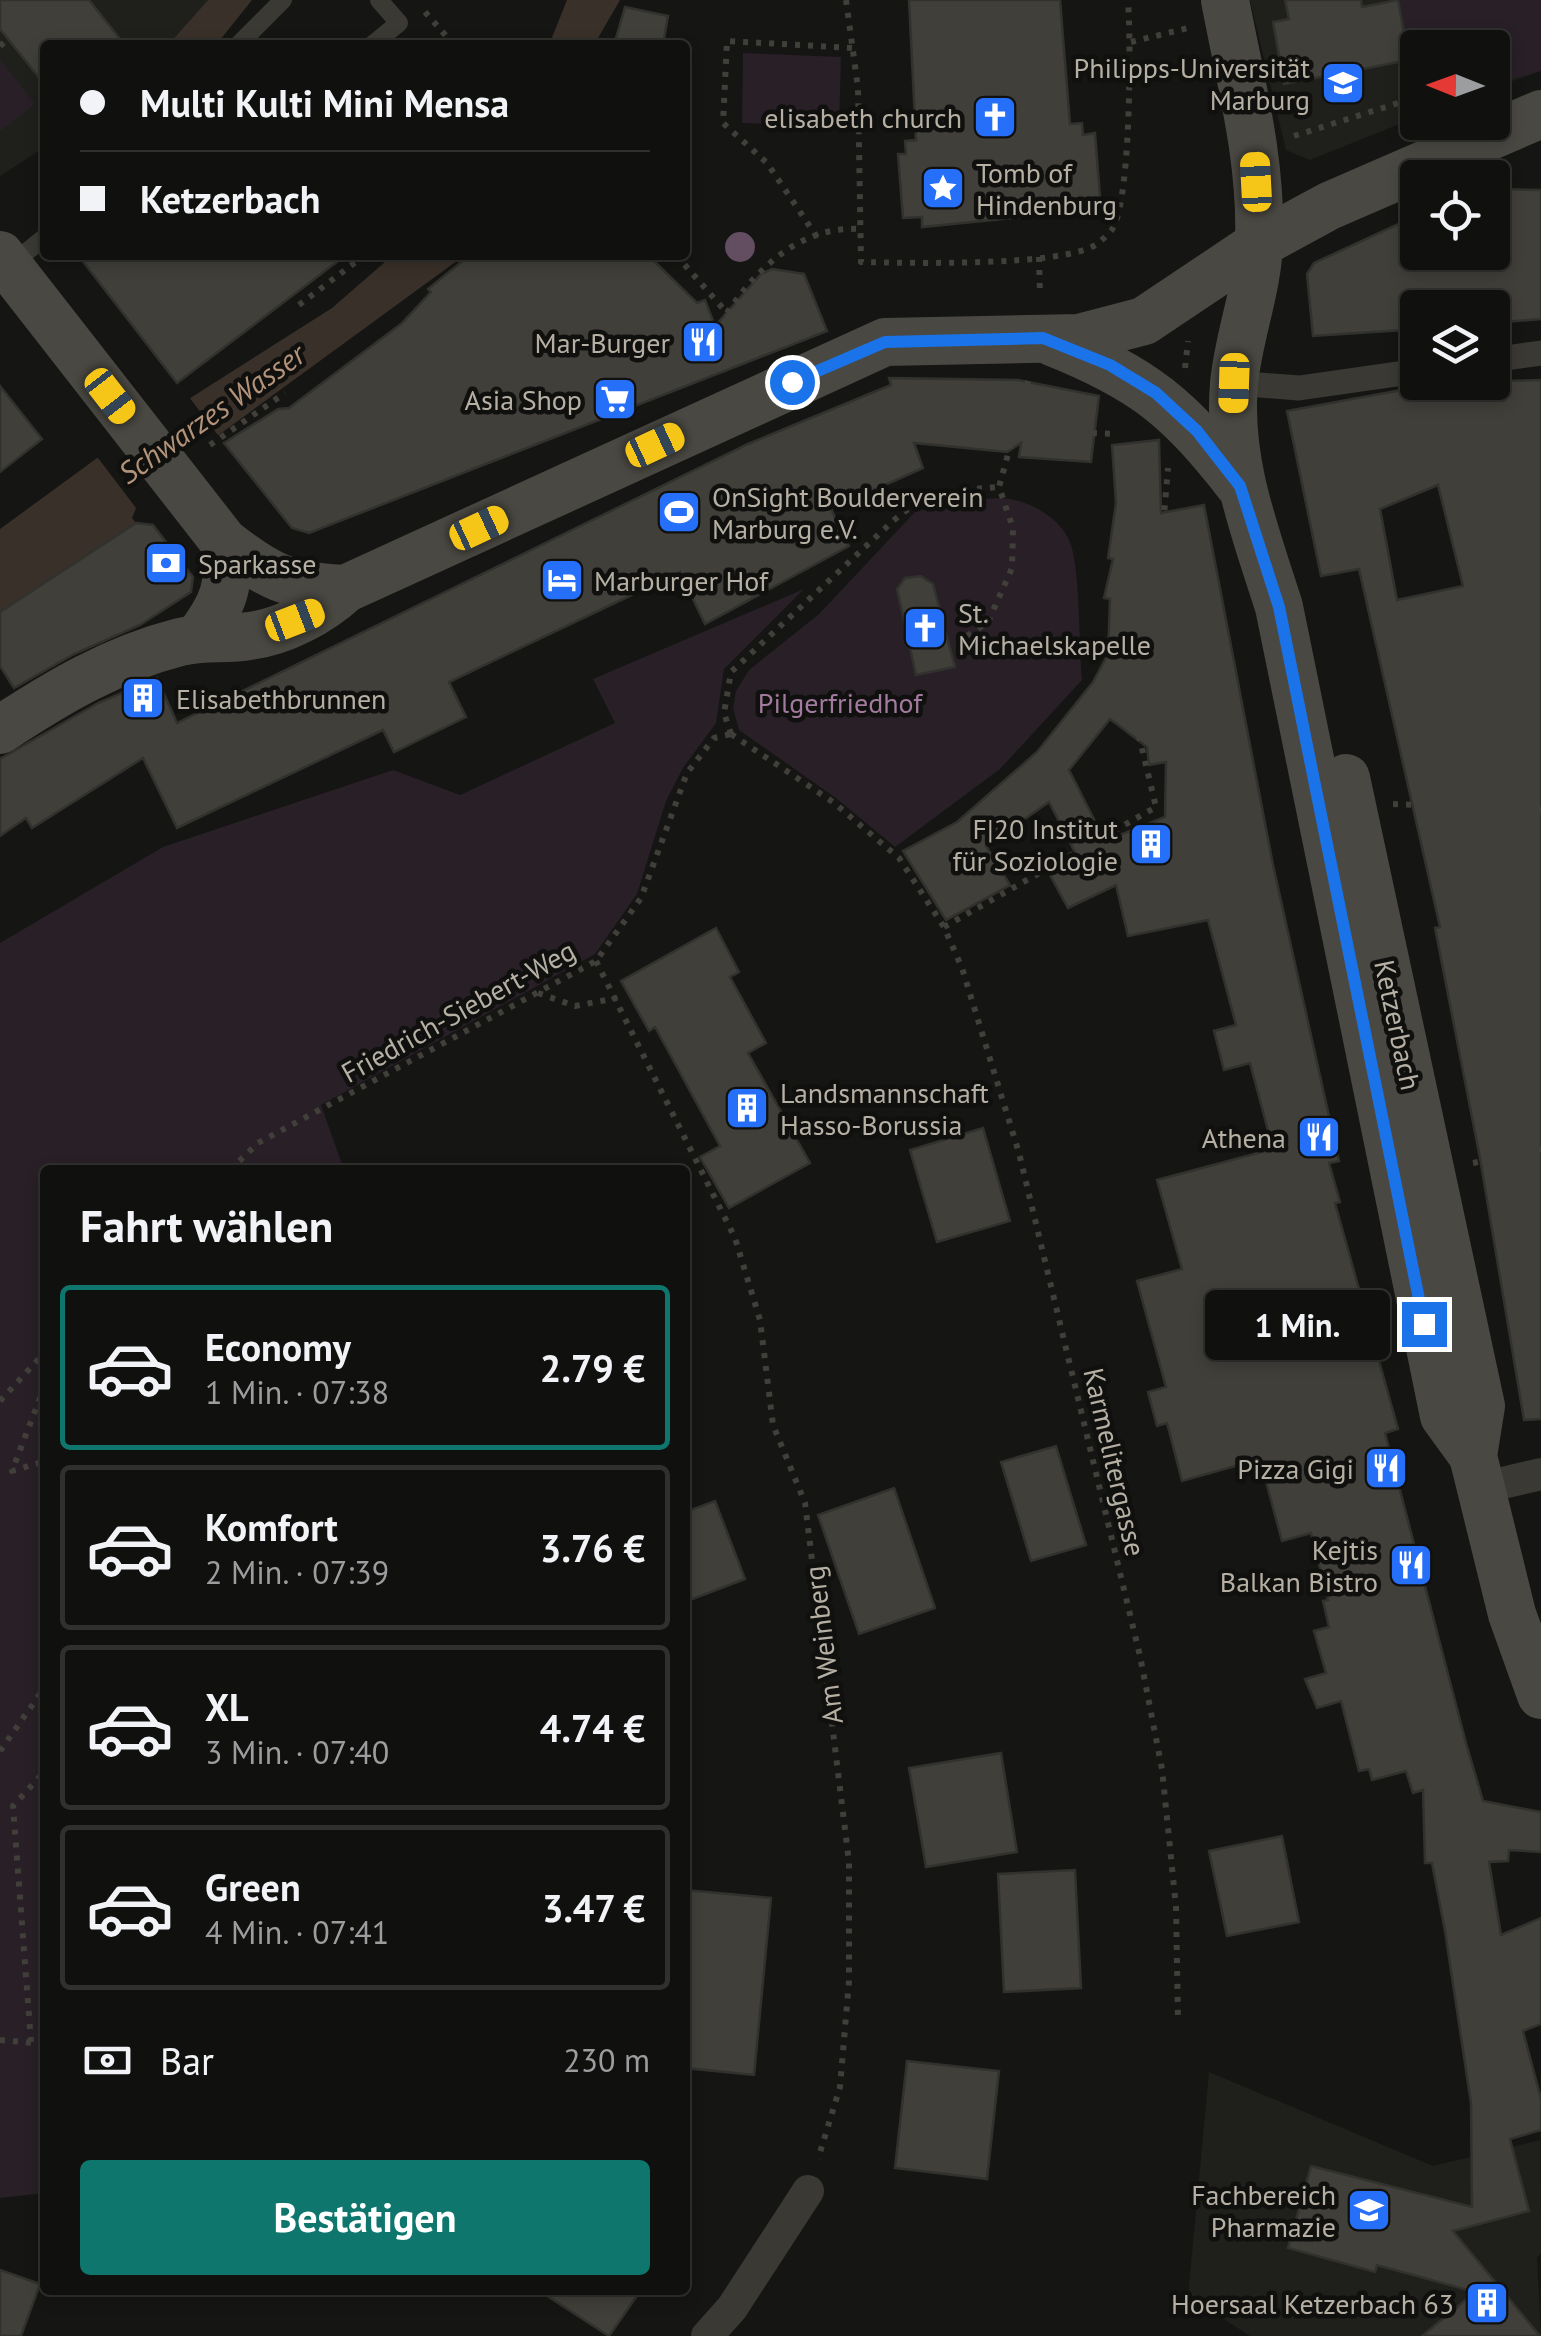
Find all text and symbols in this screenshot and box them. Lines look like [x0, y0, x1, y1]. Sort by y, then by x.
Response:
north arrow [1400, 30, 1510, 140]
map controls [1400, 30, 1510, 400]
place label: Philipps-Universität Marburg [1074, 49, 1310, 118]
school or university icon: Philipps-Universität Marburg [1320, 60, 1366, 106]
text: Multi Kulti Mini Mensa [140, 78, 509, 127]
church icon: elisabeth church [972, 94, 1018, 140]
place label: elisabeth church [764, 99, 962, 136]
car [1239, 151, 1273, 213]
place label: Tomb of Hindenburg [976, 154, 1117, 223]
button: locate [1400, 160, 1510, 270]
place icon: Tomb of Hindenburg [920, 165, 966, 211]
text: Ketzerbach [140, 174, 320, 223]
button: layers [1400, 290, 1510, 400]
restaurant icon: Mar-Burger [680, 319, 726, 365]
place label: Mar-Burger [535, 324, 670, 361]
water label: Schwarzes Wasser [110, 333, 314, 492]
car [1218, 352, 1250, 414]
route start [770, 360, 815, 405]
car [80, 363, 140, 429]
supermarket icon: Asia Shop [592, 376, 638, 422]
place label: Asia Shop [465, 381, 582, 418]
car [621, 419, 689, 471]
place label: OnSight Boulderverein Marburg e.V. [712, 478, 984, 547]
sports icon: OnSight Boulderverein Marburg e.V. [656, 489, 702, 535]
car [445, 502, 513, 554]
bank icon: Sparkasse [143, 540, 189, 586]
place label: Sparkasse [198, 545, 317, 582]
hotel icon: Marburger Hof [539, 557, 585, 603]
place label: Marburger Hof [594, 562, 769, 599]
place label: St. Michaelskapelle [958, 594, 1151, 663]
car [262, 595, 328, 645]
church icon: St. Michaelskapelle [902, 605, 948, 651]
building icon: Elisabethbrunnen [120, 675, 166, 721]
place label: Elisabethbrunnen [176, 680, 386, 717]
park label: Pilgerfriedhof [758, 684, 923, 721]
place label: F|20 Institut für Soziologie [953, 810, 1118, 879]
building icon: F|20 Institut für Soziologie [1128, 821, 1174, 867]
street label: Friedrich-Siebert-Weg [335, 931, 581, 1091]
street label: Ketzerbach [1366, 956, 1430, 1094]
place label: Landsmannschaft Hasso-Borussia [780, 1074, 989, 1143]
building icon: Landsmannschaft Hasso-Borussia [724, 1085, 770, 1131]
restaurant icon: Athena [1296, 1114, 1342, 1160]
place label: Athena [1202, 1119, 1286, 1156]
text: Fahrt wählen [80, 1196, 333, 1254]
callout: 1 Min. [1204, 1289, 1389, 1359]
route end [1402, 1302, 1447, 1347]
text: 1 Min. [1255, 1304, 1340, 1346]
text: Economy [205, 1322, 351, 1371]
icon: car [85, 1323, 175, 1413]
text: 2.79 € [540, 1343, 645, 1392]
street label: Karmelitergasse [1075, 1364, 1155, 1560]
text: 1 Min. · 07:38 [205, 1371, 389, 1413]
restaurant icon: Pizza Gigi [1363, 1445, 1409, 1491]
place label: Pizza Gigi [1237, 1450, 1354, 1487]
text: Komfort [205, 1502, 338, 1551]
icon: car [85, 1503, 175, 1593]
text: 3.76 € [540, 1523, 645, 1572]
place label: Kejtis Balkan Bistro [1220, 1531, 1378, 1600]
restaurant icon: Kejtis Balkan Bistro [1388, 1542, 1434, 1588]
text: 2 Min. · 07:39 [205, 1551, 389, 1593]
street label: Am Weinberg [795, 1564, 851, 1726]
text: XL [205, 1682, 249, 1731]
icon: car [85, 1683, 175, 1773]
text: 4.74 € [540, 1703, 645, 1752]
text: 3 Min. · 07:40 [205, 1731, 389, 1773]
text: Green [205, 1862, 301, 1911]
icon: car [85, 1863, 175, 1953]
text: 3.47 € [542, 1883, 645, 1932]
text: 4 Min. · 07:41 [205, 1911, 389, 1953]
icon: cash [80, 2033, 135, 2088]
text: Bar [160, 2036, 214, 2085]
text: 230 m [563, 2039, 650, 2081]
button: Bestätigen [80, 2160, 650, 2275]
place label: Fachbereich Pharmazie [1191, 2176, 1336, 2245]
school or university icon: Fachbereich Pharmazie [1346, 2187, 1392, 2233]
building icon: Hoersaal Ketzerbach 63 [1464, 2280, 1510, 2326]
place label: Hoersaal Ketzerbach 63 [1171, 2285, 1454, 2322]

